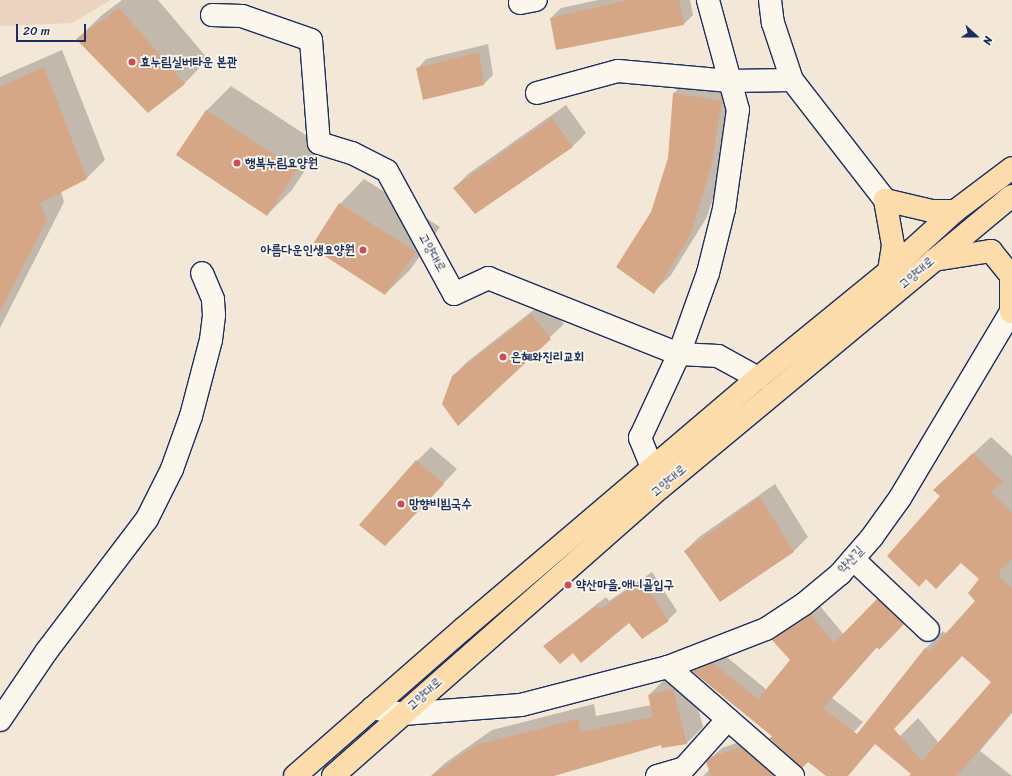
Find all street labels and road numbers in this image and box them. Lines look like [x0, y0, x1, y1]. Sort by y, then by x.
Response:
street label: 고양대로 [415, 231, 449, 275]
street label: 고양대로 [896, 254, 938, 292]
street label: 고양대로 [648, 462, 690, 500]
street label: 약산길 [835, 543, 867, 577]
street label: 고양대로 [404, 674, 446, 714]

